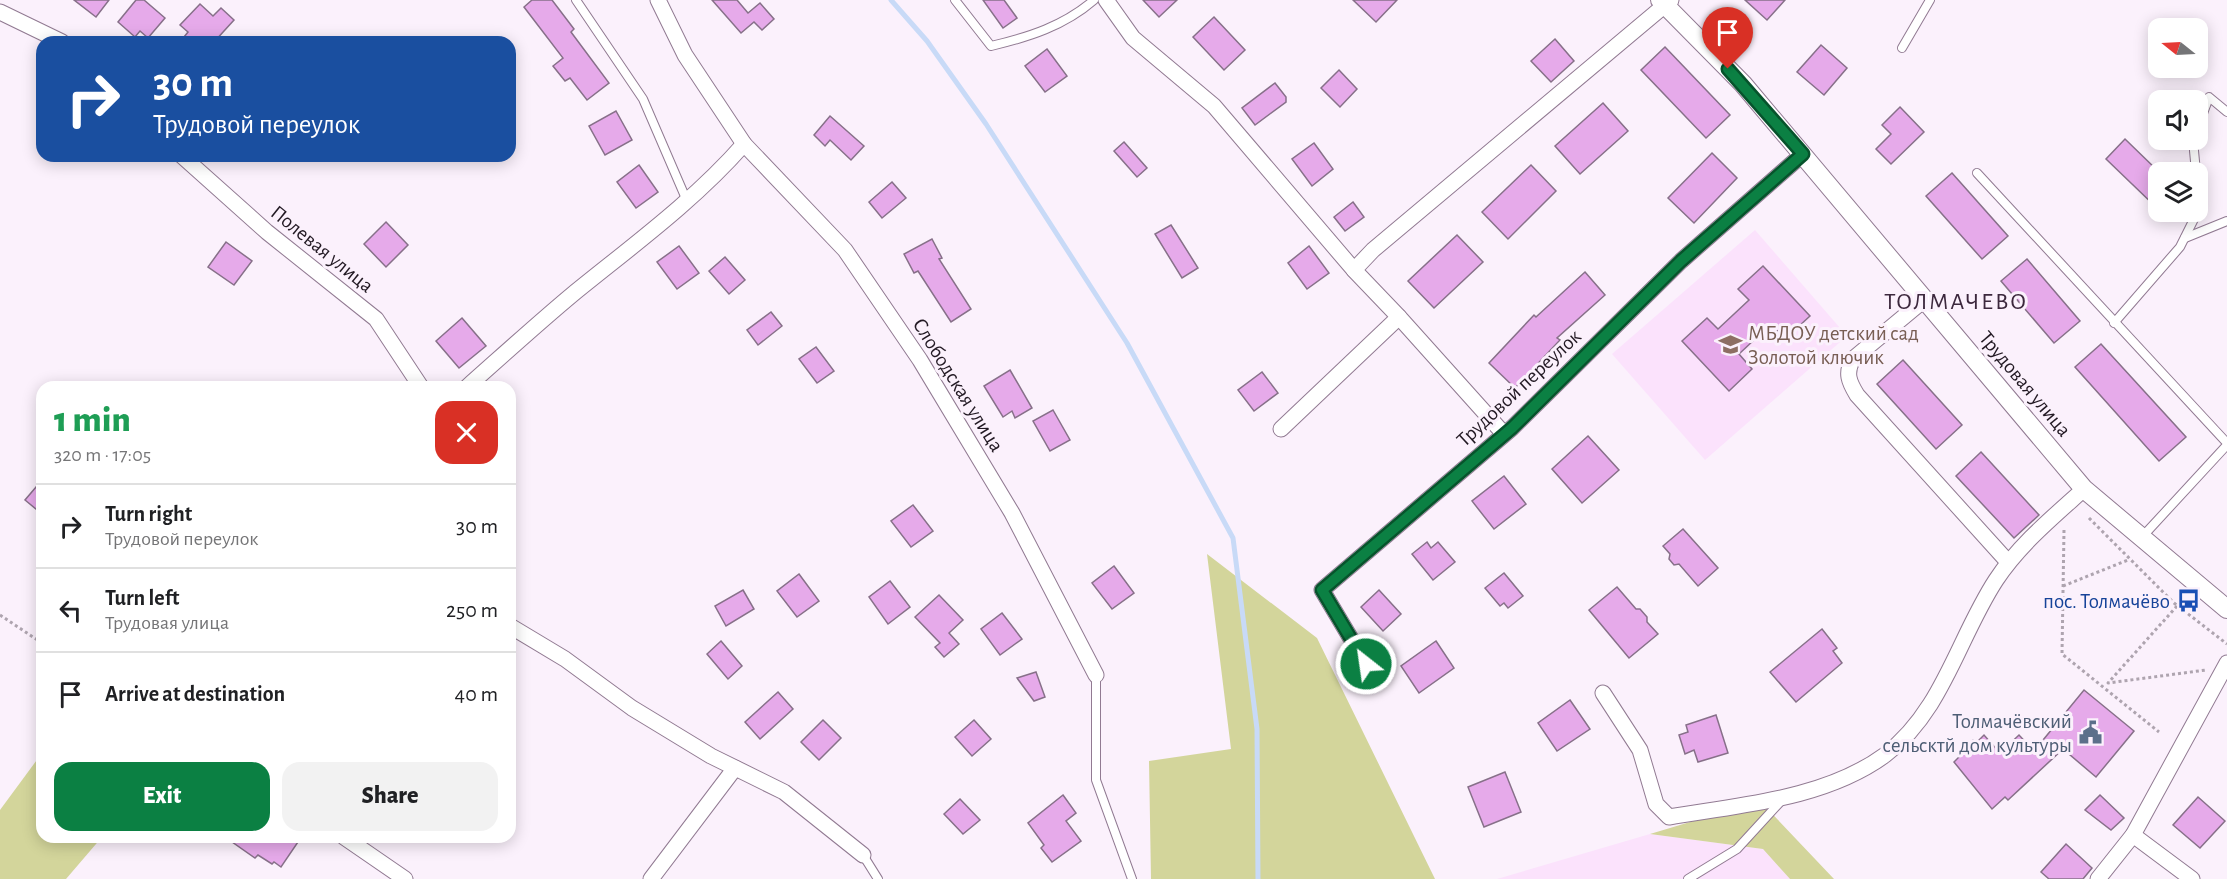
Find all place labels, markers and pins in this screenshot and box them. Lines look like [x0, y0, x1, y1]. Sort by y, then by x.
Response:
pin [1702, 7, 1753, 69]
place label: МБДОУ детский сад Золотой ключик [1748, 323, 1919, 368]
school or university icon: МБДОУ детский сад Золотой ключик [1717, 332, 1743, 358]
bus stop icon: пос. Толмачёво [2175, 588, 2201, 614]
place label: пос. Толмачёво [2043, 591, 2170, 612]
place label: Толмачёвский сельсктй дом культуры [1882, 711, 2072, 756]
public building icon: Толмачёвский сельсктй дом культуры [2077, 720, 2103, 746]

